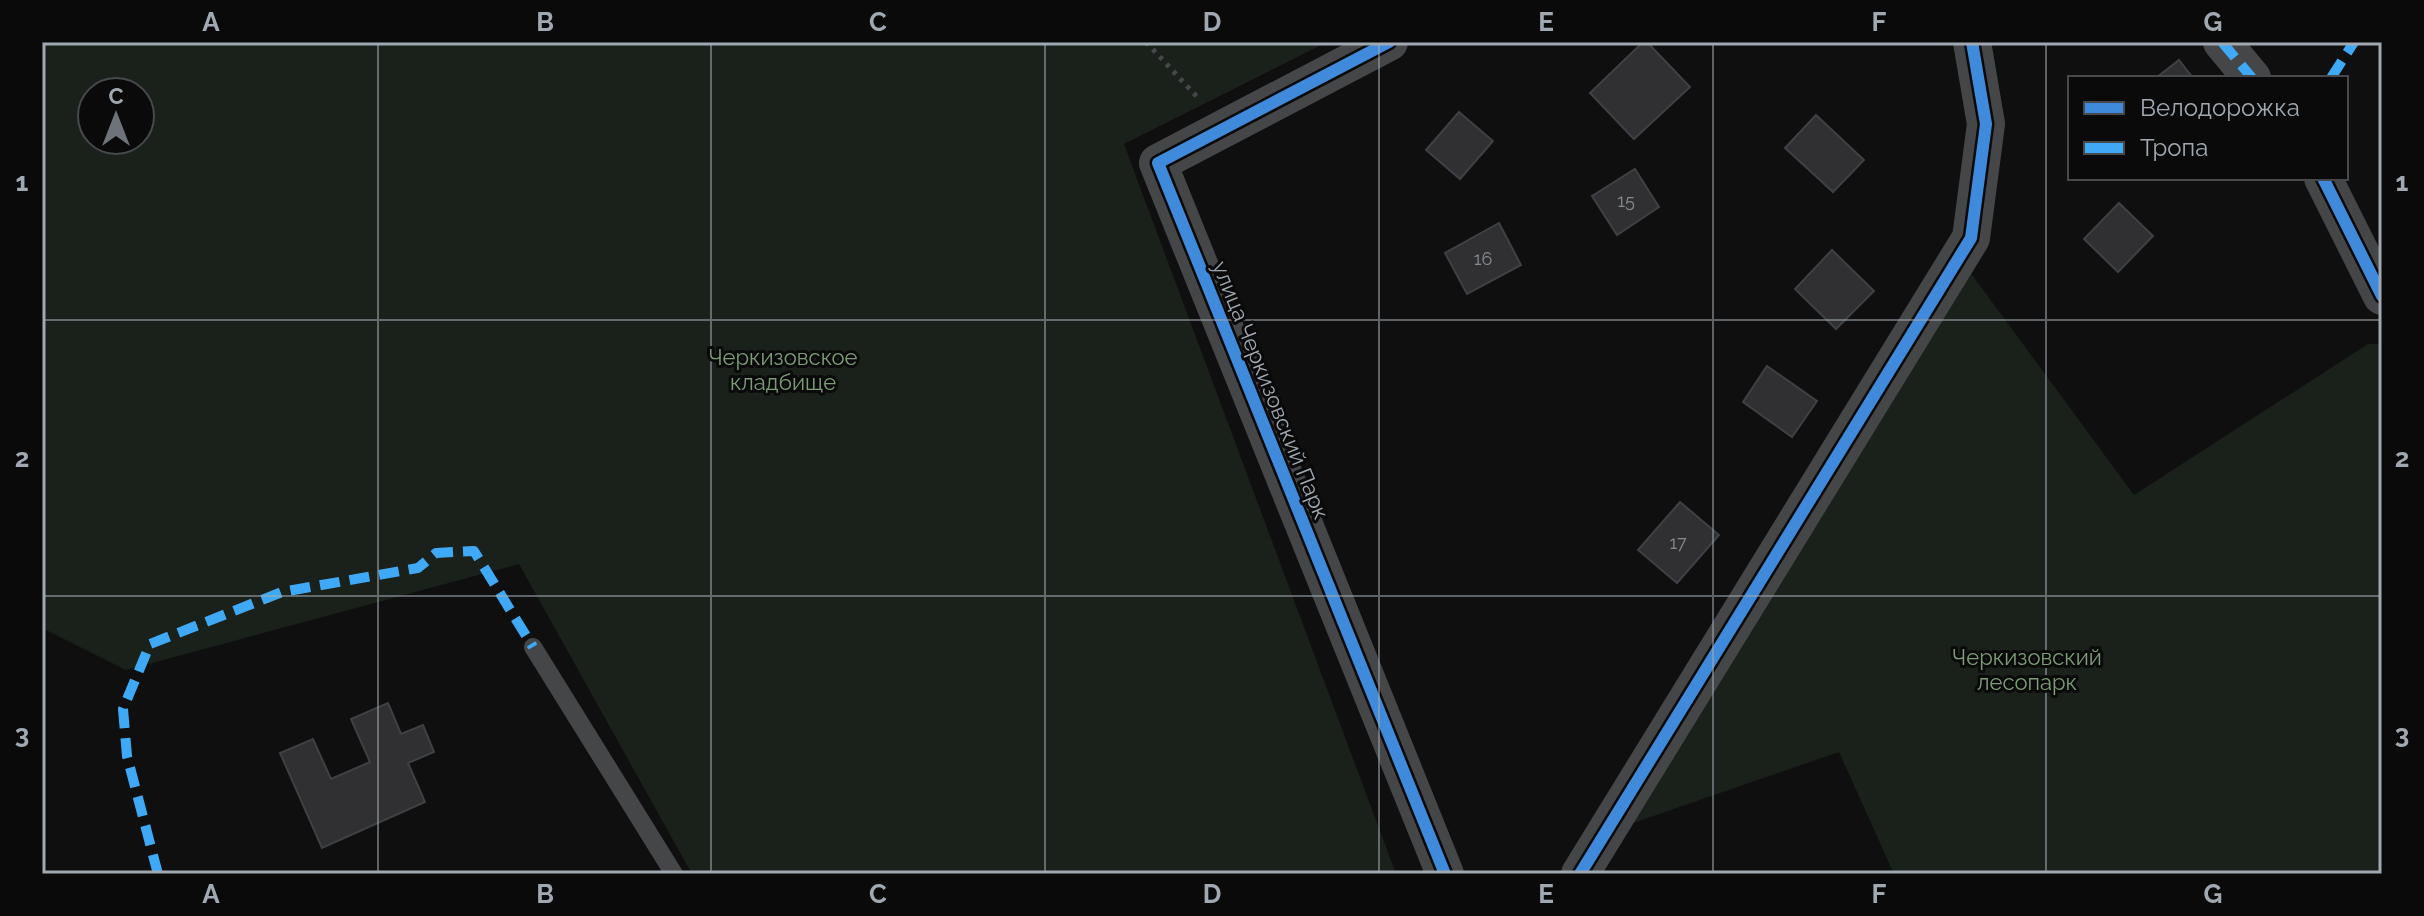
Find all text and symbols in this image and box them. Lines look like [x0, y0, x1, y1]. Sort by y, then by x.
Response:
text: A [202, 7, 220, 37]
text: B [536, 7, 554, 37]
text: C [869, 7, 887, 37]
text: D [1203, 7, 1221, 37]
text: E [1538, 7, 1554, 37]
text: F [1872, 7, 1887, 37]
text: G [2204, 7, 2222, 37]
north arrow [76, 76, 156, 156]
legend [2068, 76, 2348, 180]
text: С [108, 83, 124, 109]
text: Велодорожка [2140, 93, 2300, 122]
text: Тропа [2140, 133, 2208, 162]
text: 1 [16, 167, 29, 197]
text: 1 [2396, 167, 2409, 197]
house number: 15 [1617, 190, 1635, 211]
house number: 16 [1474, 248, 1492, 269]
street label: улица Черкизовский Парк [1207, 257, 1335, 523]
park label: Черкизовское кладбище [708, 344, 858, 395]
text: 2 [15, 443, 29, 473]
text: 2 [2395, 443, 2409, 473]
house number: 17 [1669, 532, 1687, 553]
park label: Черкизовский лесопарк [1952, 644, 2102, 695]
text: 3 [15, 719, 29, 749]
text: 3 [2395, 719, 2409, 749]
text: A [202, 879, 220, 909]
text: B [536, 879, 554, 909]
text: C [869, 879, 887, 909]
text: D [1203, 879, 1221, 909]
text: E [1538, 879, 1554, 909]
text: F [1872, 879, 1887, 909]
text: G [2204, 879, 2222, 909]

